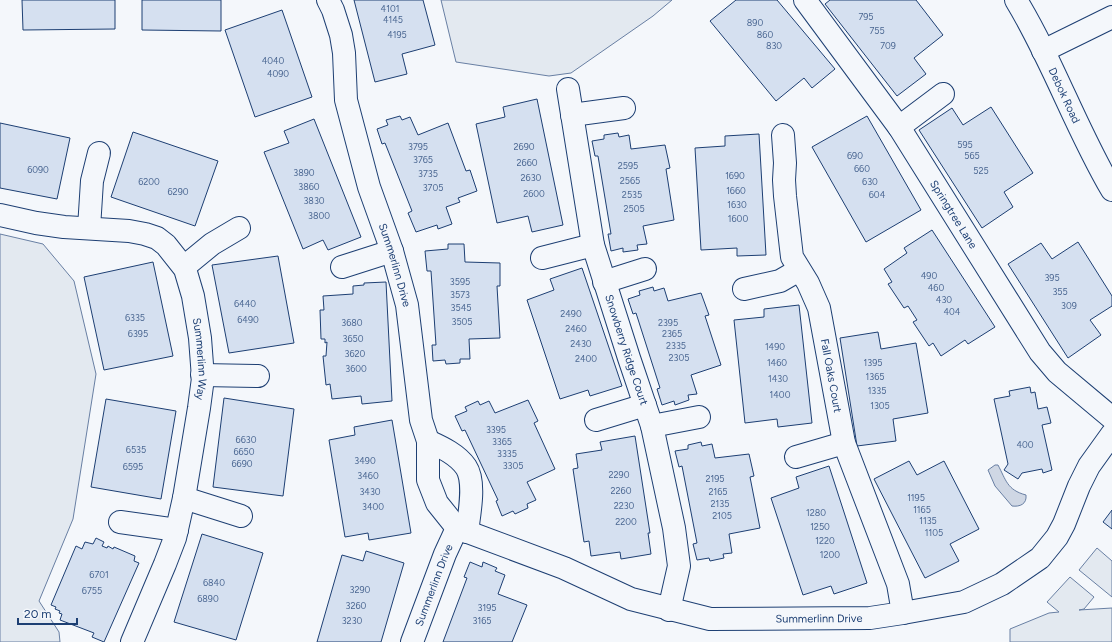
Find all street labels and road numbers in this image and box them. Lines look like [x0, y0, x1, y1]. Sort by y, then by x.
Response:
street label: Debok Road [1046, 66, 1083, 125]
street label: Springtree Lane [927, 178, 980, 251]
street label: Summerlinn Drive [376, 222, 413, 308]
street label: Snowberry Ridge Court [602, 293, 650, 407]
street label: Summerlinn Way [190, 317, 209, 401]
street label: Fall Oaks Court [818, 338, 844, 414]
street label: Summerlinn Drive [413, 542, 456, 628]
street label: Summerlinn Drive [776, 612, 862, 626]

